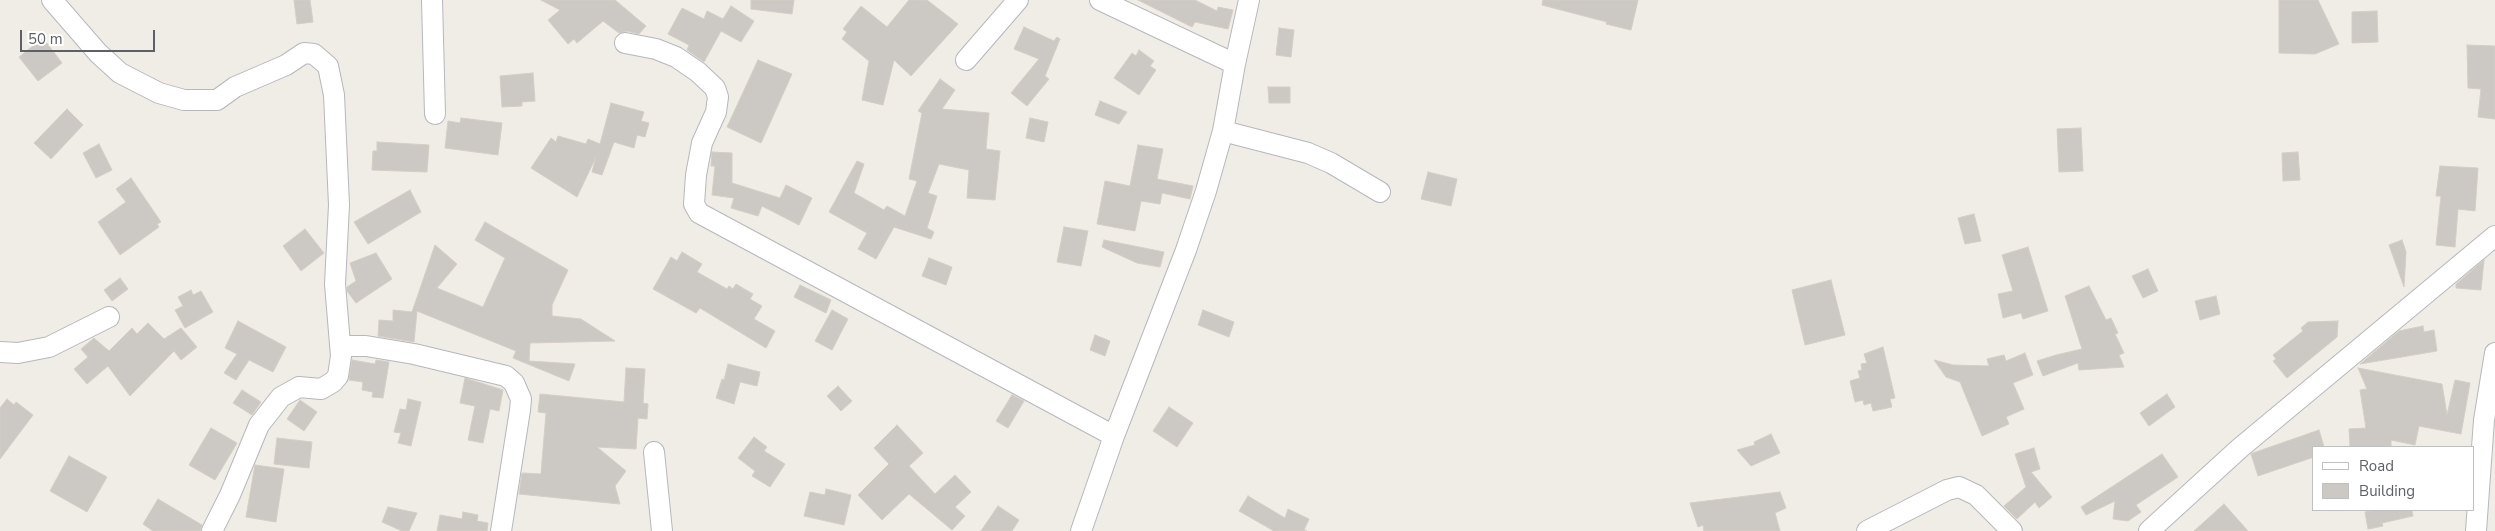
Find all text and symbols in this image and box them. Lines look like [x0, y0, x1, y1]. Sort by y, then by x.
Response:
scale bar [22, 20, 158, 52]
text: 50 m [28, 29, 63, 49]
legend [2312, 446, 2475, 511]
text: Road [2359, 456, 2394, 476]
text: Building [2359, 481, 2415, 501]

